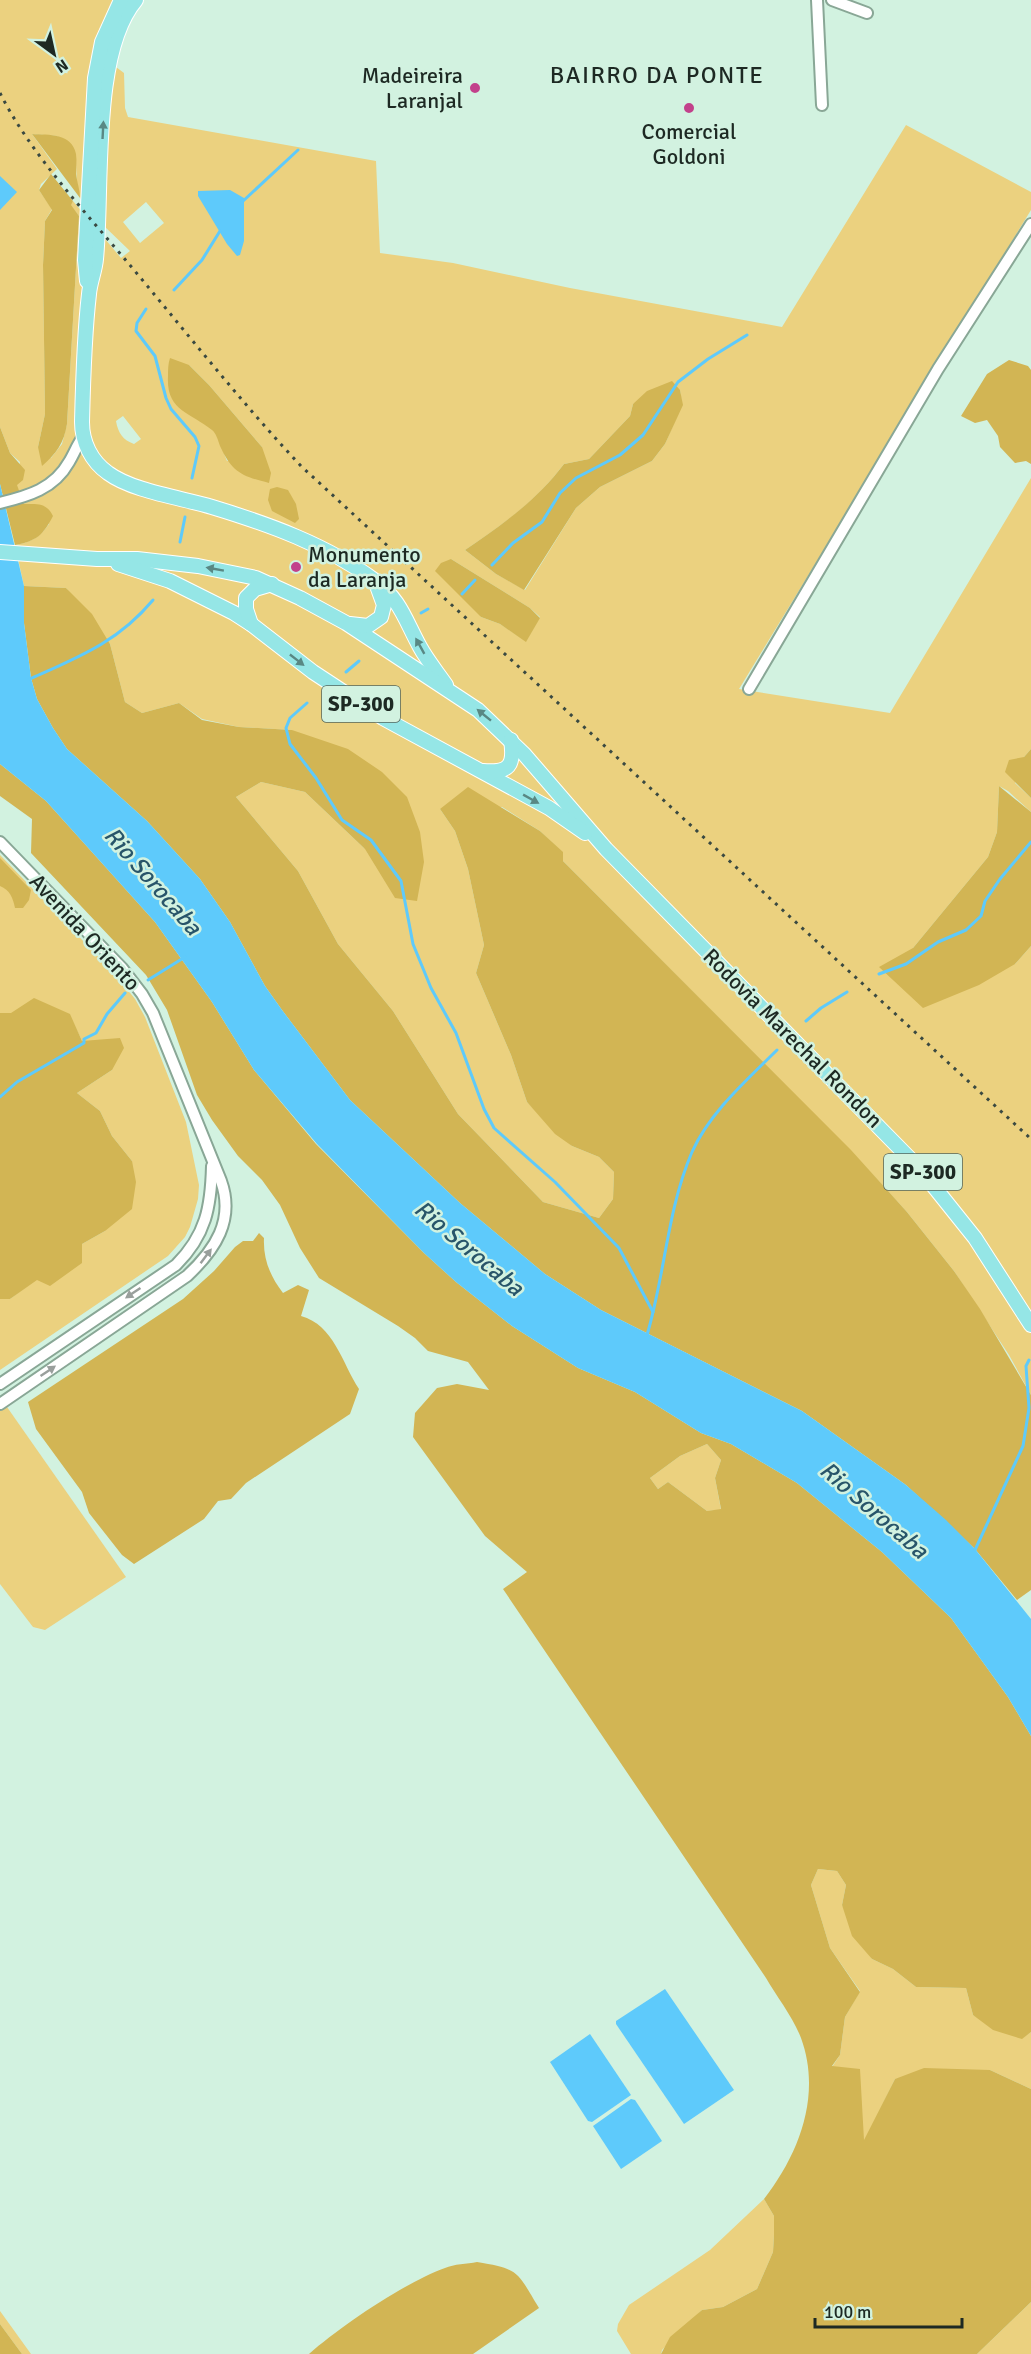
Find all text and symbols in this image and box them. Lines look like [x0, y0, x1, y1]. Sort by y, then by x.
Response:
north arrow [24, 24, 84, 84]
text: N [52, 54, 72, 77]
district label: BAIRRO DA PONTE [550, 60, 764, 90]
place label: Madeireira Laranjal [362, 62, 463, 114]
marker: Madeireira Laranjal [468, 81, 482, 95]
marker: Comercial Goldoni [682, 101, 696, 115]
place label: Comercial Goldoni [642, 118, 736, 170]
one-way arrow [98, 120, 108, 139]
place label: Monumento da Laranja [308, 541, 421, 593]
marker: Monumento da Laranja [289, 560, 303, 574]
one-way arrow [206, 564, 225, 573]
one-way arrow [415, 637, 425, 654]
one-way arrow [289, 654, 305, 666]
road number: SP-300 [322, 686, 400, 722]
one-way arrow [476, 710, 491, 722]
one-way arrow [523, 794, 540, 804]
water label: Rio Sorocaba [98, 821, 209, 942]
street label: Avenida Oriento [24, 868, 146, 996]
street label: Rodovia Marechal Rondon [698, 943, 888, 1133]
road number: SP-300 [884, 1154, 962, 1190]
water label: Rio Sorocaba [408, 1194, 530, 1303]
one-way arrow [199, 1249, 211, 1264]
one-way arrow [126, 1287, 142, 1299]
one-way arrow [40, 1365, 56, 1377]
water label: Rio Sorocaba [814, 1455, 935, 1566]
scale bar [815, 2291, 962, 2329]
text: 100 m [824, 2301, 871, 2323]

